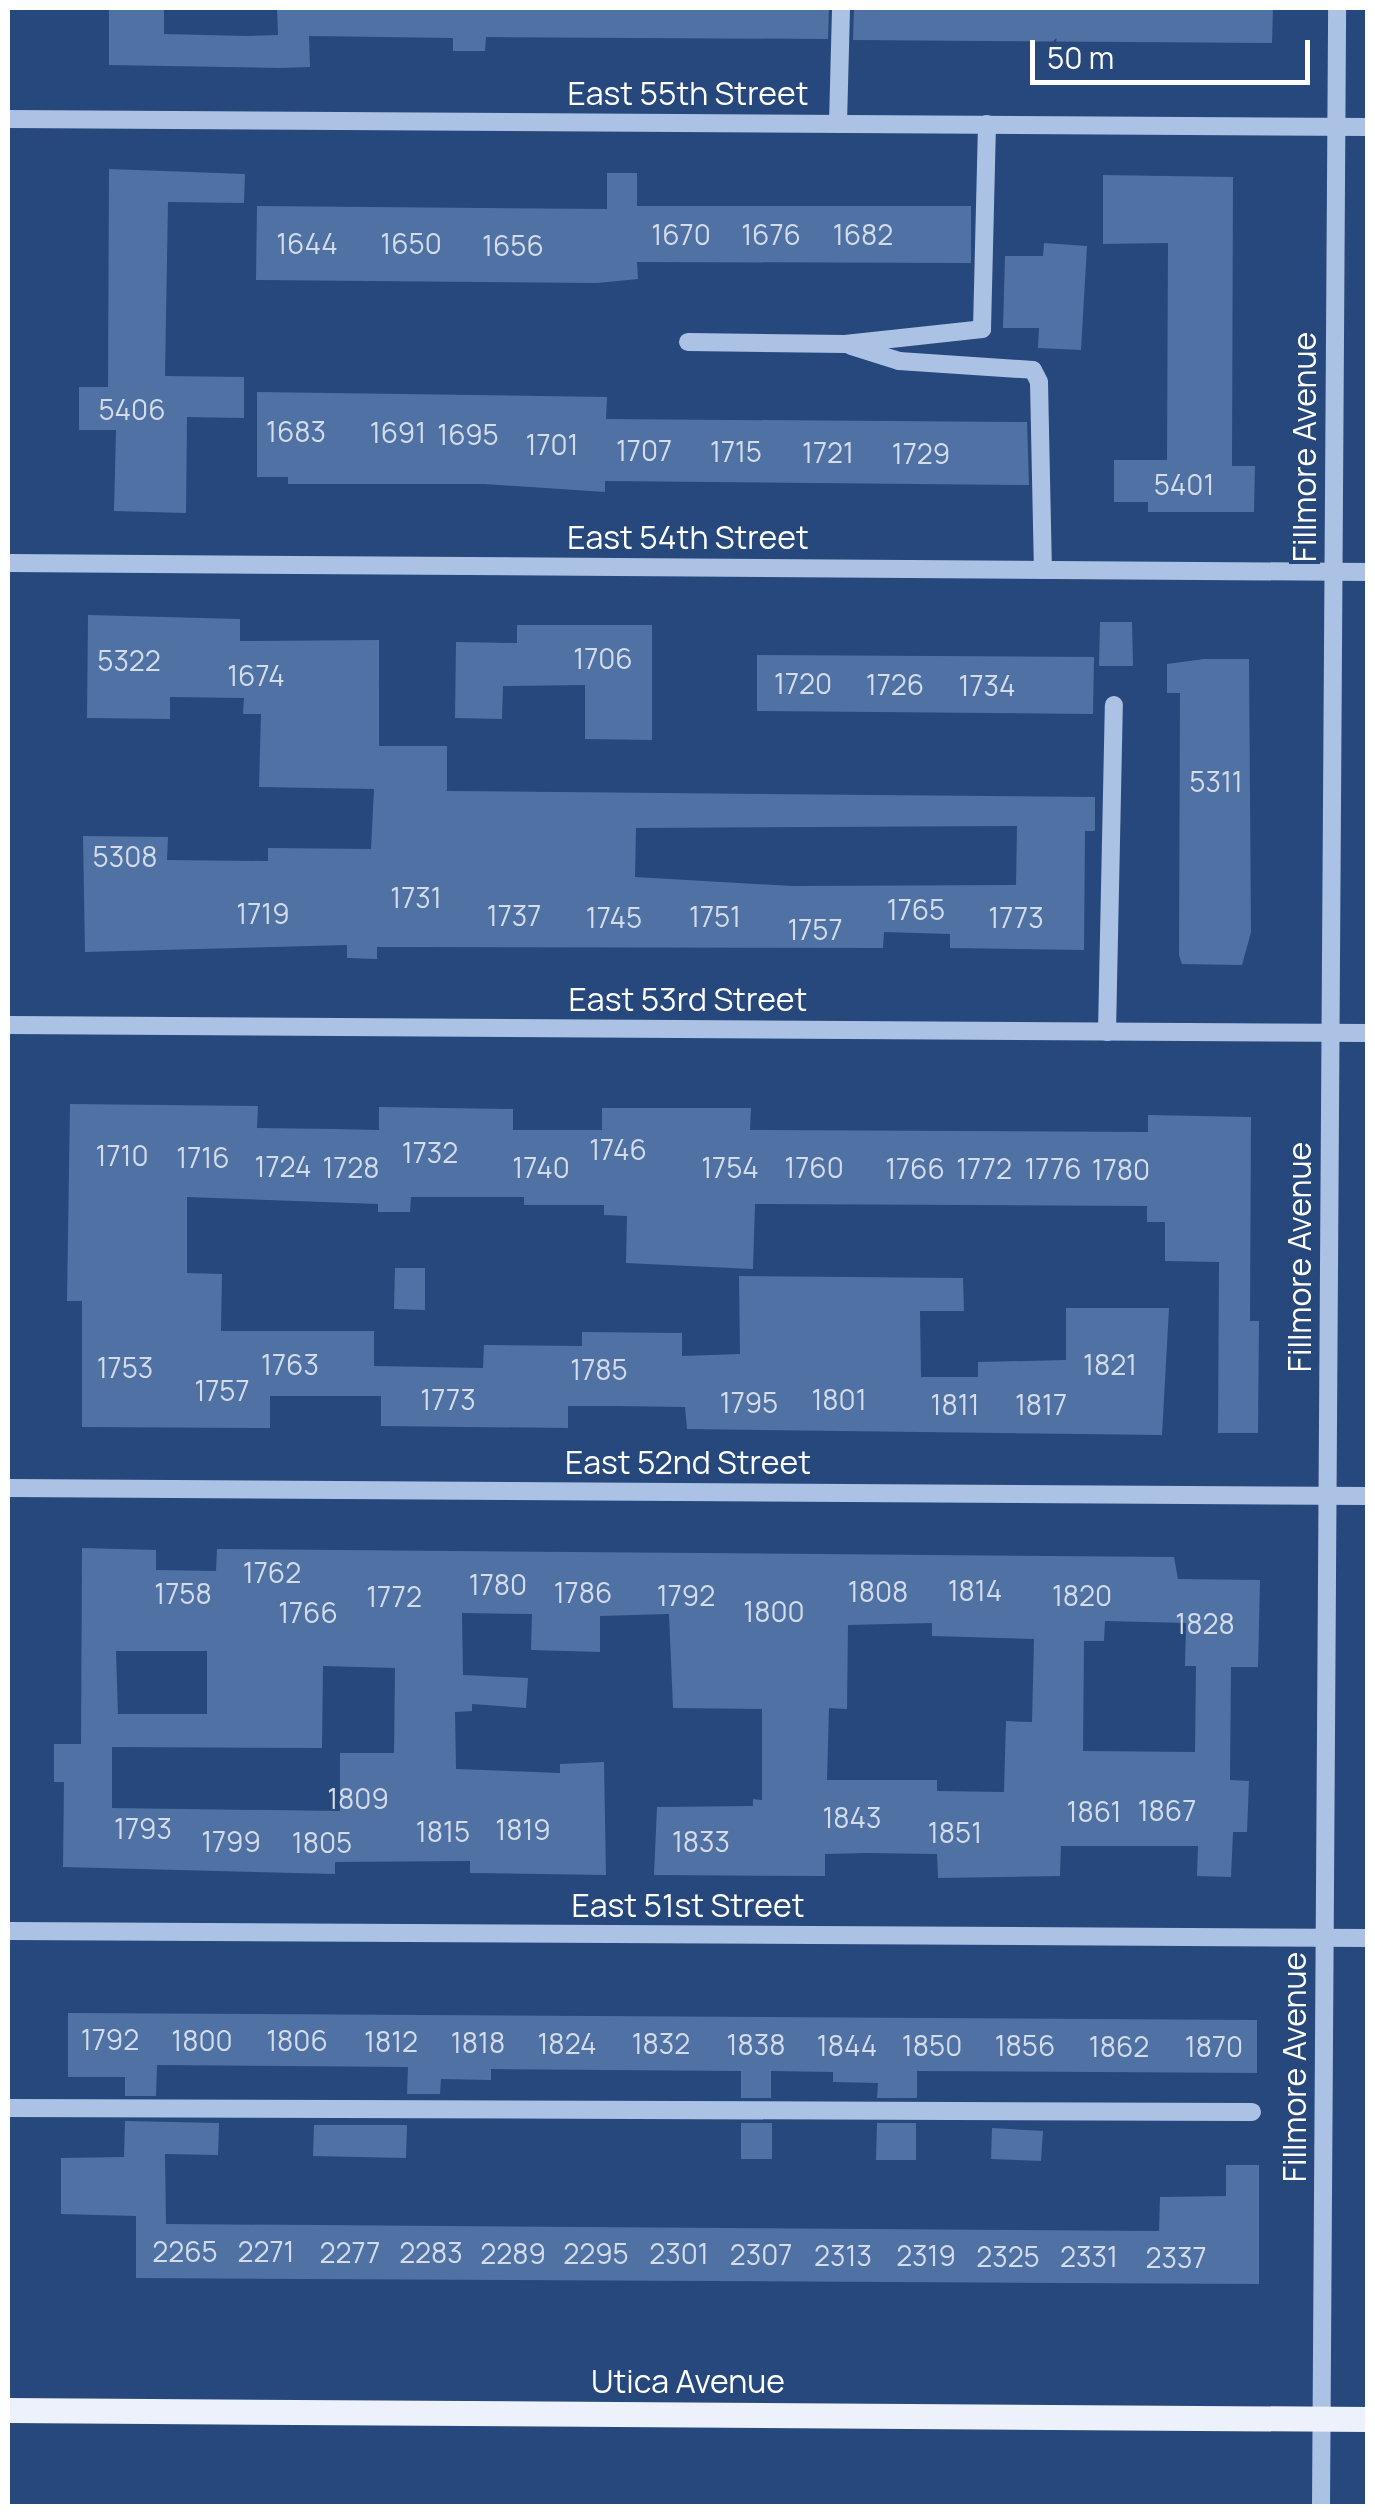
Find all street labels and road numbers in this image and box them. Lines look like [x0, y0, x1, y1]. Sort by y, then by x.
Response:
street label: East 55th Street [567, 74, 809, 112]
street label: Fillmore Avenue [1285, 332, 1323, 562]
street label: East 54th Street [567, 518, 809, 556]
street label: East 53rd Street [569, 980, 807, 1018]
street label: Fillmore Avenue [1280, 1142, 1318, 1372]
street label: East 52nd Street [565, 1443, 811, 1481]
street label: East 51st Street [572, 1886, 804, 1924]
street label: Fillmore Avenue [1275, 1952, 1313, 2182]
street label: Utica Avenue [591, 2362, 785, 2400]

